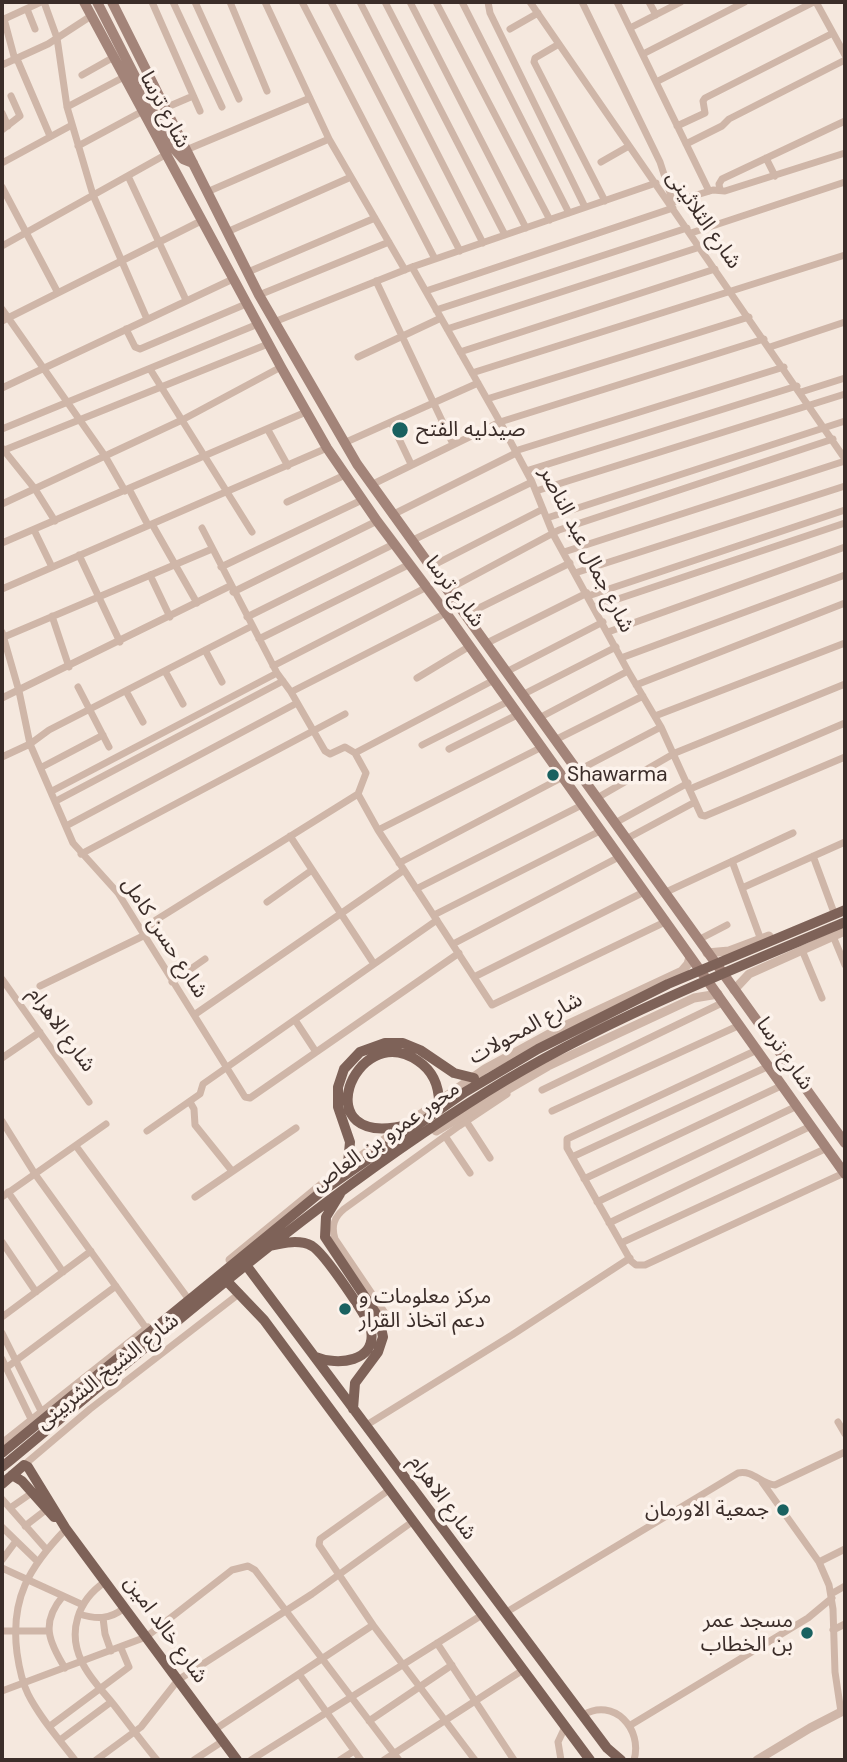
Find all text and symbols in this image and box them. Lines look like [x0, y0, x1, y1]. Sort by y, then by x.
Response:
street label: شارع ترسا [133, 67, 195, 153]
street label: شارع الثلاثينى [660, 166, 746, 274]
place label: صيدليه الفتح [416, 417, 525, 443]
marker: صيدليه الفتح [390, 420, 410, 440]
street label: شارع جمال عبد الناصر [533, 463, 639, 637]
street label: شارع ترسا [419, 551, 489, 633]
place label: Shawarma [567, 762, 667, 788]
marker: Shawarma [545, 767, 561, 783]
street label: شارع حسن كامل [116, 873, 212, 1003]
street label: شارع الاهرام [22, 983, 100, 1077]
street label: شارع المحولات [465, 988, 587, 1070]
street label: شارع ترسا [750, 1013, 818, 1095]
street label: محور عمرو بن العاص [307, 1076, 465, 1198]
place label: مركز معلومات و دعم اتخاذ القرار [359, 1284, 491, 1334]
marker: مركز معلومات و دعم اتخاذ القرار [337, 1301, 353, 1317]
street label: شارع الشيخ الشربينى [32, 1309, 184, 1435]
street label: شارع الاهرام [403, 1451, 481, 1545]
place label: جمعية الاورمان [645, 1497, 769, 1523]
marker: جمعية الاورمان [775, 1502, 791, 1518]
street label: شارع خالد امين [118, 1571, 212, 1689]
place label: مسجد عمر بن الخطاب [701, 1608, 793, 1658]
marker: مسجد عمر بن الخطاب [799, 1625, 815, 1641]

